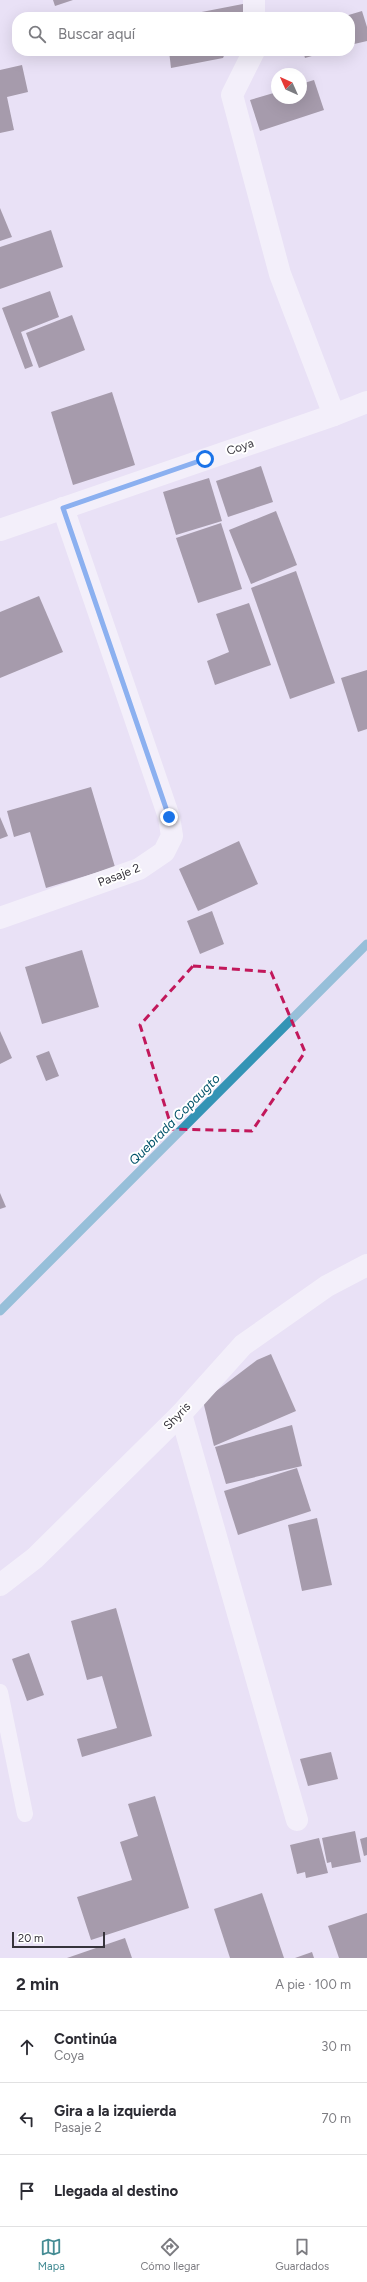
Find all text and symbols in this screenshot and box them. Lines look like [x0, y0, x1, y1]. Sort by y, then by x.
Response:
search box [12, 12, 355, 56]
icon: search [26, 23, 48, 45]
text: Buscar aquí [58, 25, 135, 43]
north arrow [271, 68, 307, 104]
street label: Coya [225, 436, 255, 458]
route start [196, 450, 214, 468]
route end [160, 808, 178, 826]
street label: Pasaje 2 [96, 861, 142, 889]
water label: Quebrada Copaugto [126, 1070, 223, 1168]
street label: Shyris [161, 1399, 194, 1433]
scale bar [12, 1930, 105, 1949]
text: 20 m [18, 1932, 43, 1945]
text: 2 min [16, 1974, 59, 1994]
text: A pie · 100 m [275, 1977, 351, 1992]
text: Continúa [54, 2030, 117, 2048]
icon: ahead [16, 2036, 38, 2058]
text: 30 m [321, 2039, 351, 2054]
text: Coya [54, 2048, 84, 2063]
text: Gira a la izquierda [54, 2102, 176, 2120]
icon: left [16, 2108, 38, 2130]
text: 70 m [321, 2111, 351, 2126]
text: Pasaje 2 [54, 2120, 102, 2135]
icon: arrive [16, 2180, 38, 2202]
text: Llegada al destino [54, 2182, 178, 2200]
tab: Mapa [38, 2236, 65, 2273]
tab: Cómo llegar [140, 2236, 200, 2273]
tab: Guardados [275, 2236, 329, 2273]

